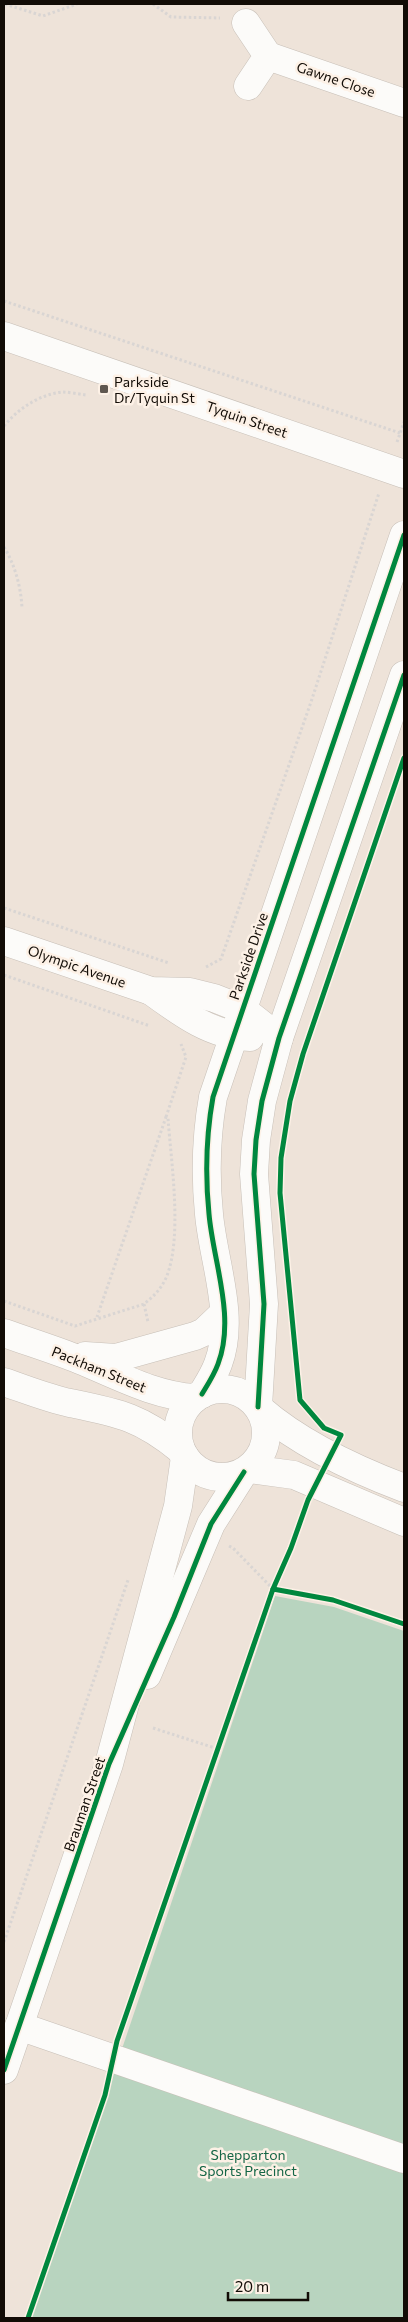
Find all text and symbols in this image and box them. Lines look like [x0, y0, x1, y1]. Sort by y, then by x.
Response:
street label: Gawne Close [295, 58, 377, 100]
place label: Parkside Dr/Tyquin St [114, 373, 195, 406]
marker: Parkside Dr/Tyquin St [98, 383, 110, 395]
street label: Tyquin Street [204, 397, 290, 441]
street label: Parkside Drive [225, 910, 271, 1002]
street label: Olympic Avenue [26, 941, 128, 991]
street label: Packham Street [49, 1342, 149, 1396]
street label: Brauman Street [60, 1754, 108, 1854]
park label: Shepparton Sports Precinct [199, 2146, 297, 2179]
scale bar [228, 2270, 308, 2302]
text: 20 m [235, 2277, 269, 2295]

